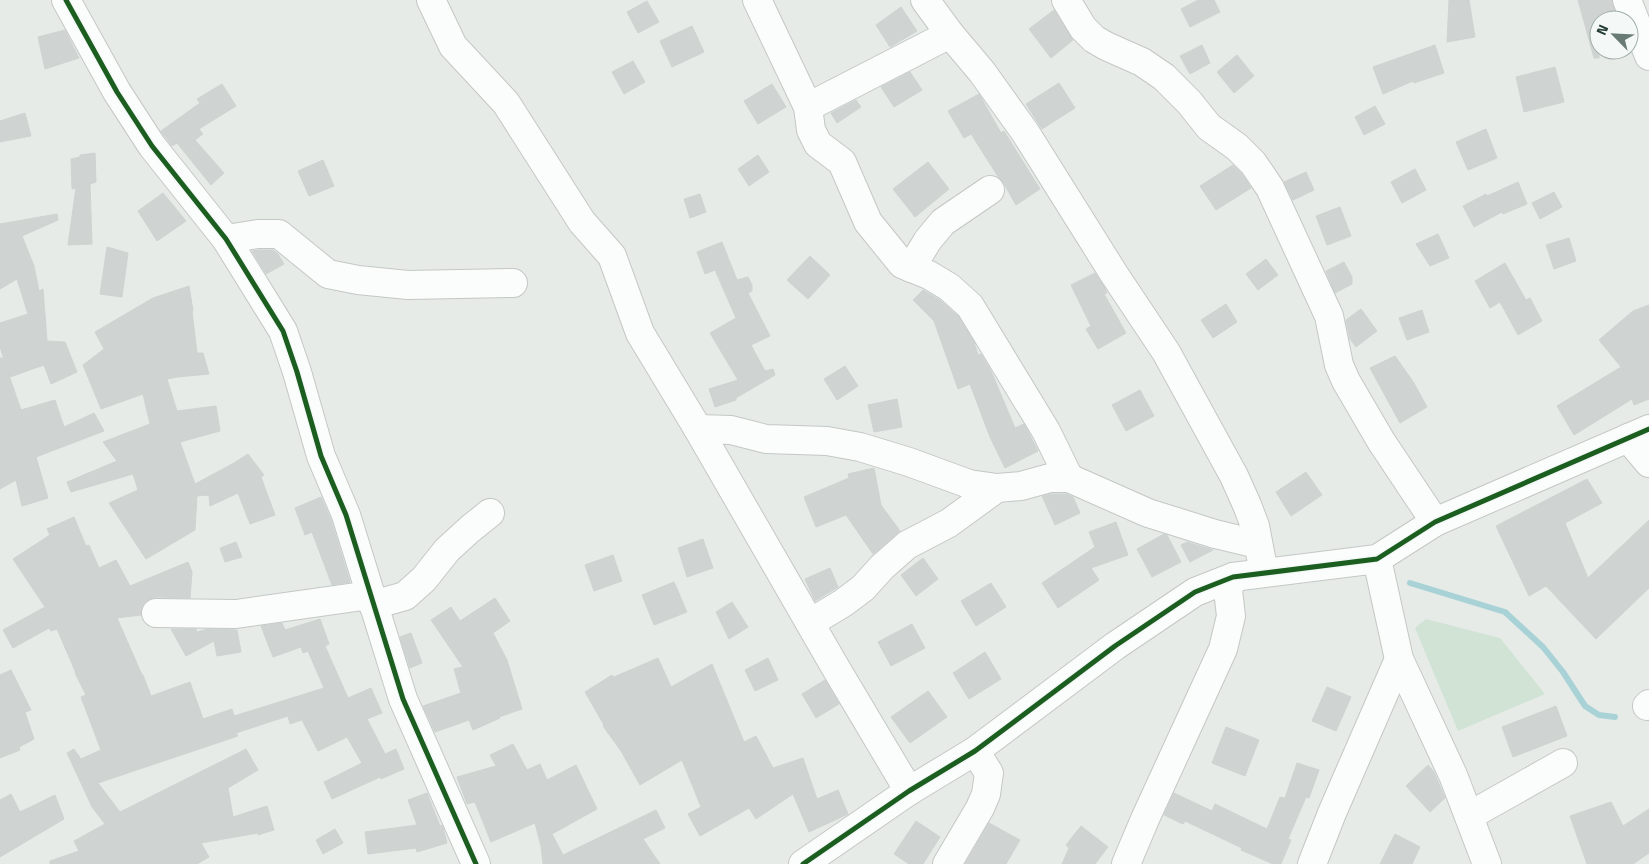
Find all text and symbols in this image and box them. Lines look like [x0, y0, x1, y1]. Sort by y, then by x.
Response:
north arrow [1589, 10, 1639, 60]
text: N [1590, 21, 1613, 38]

